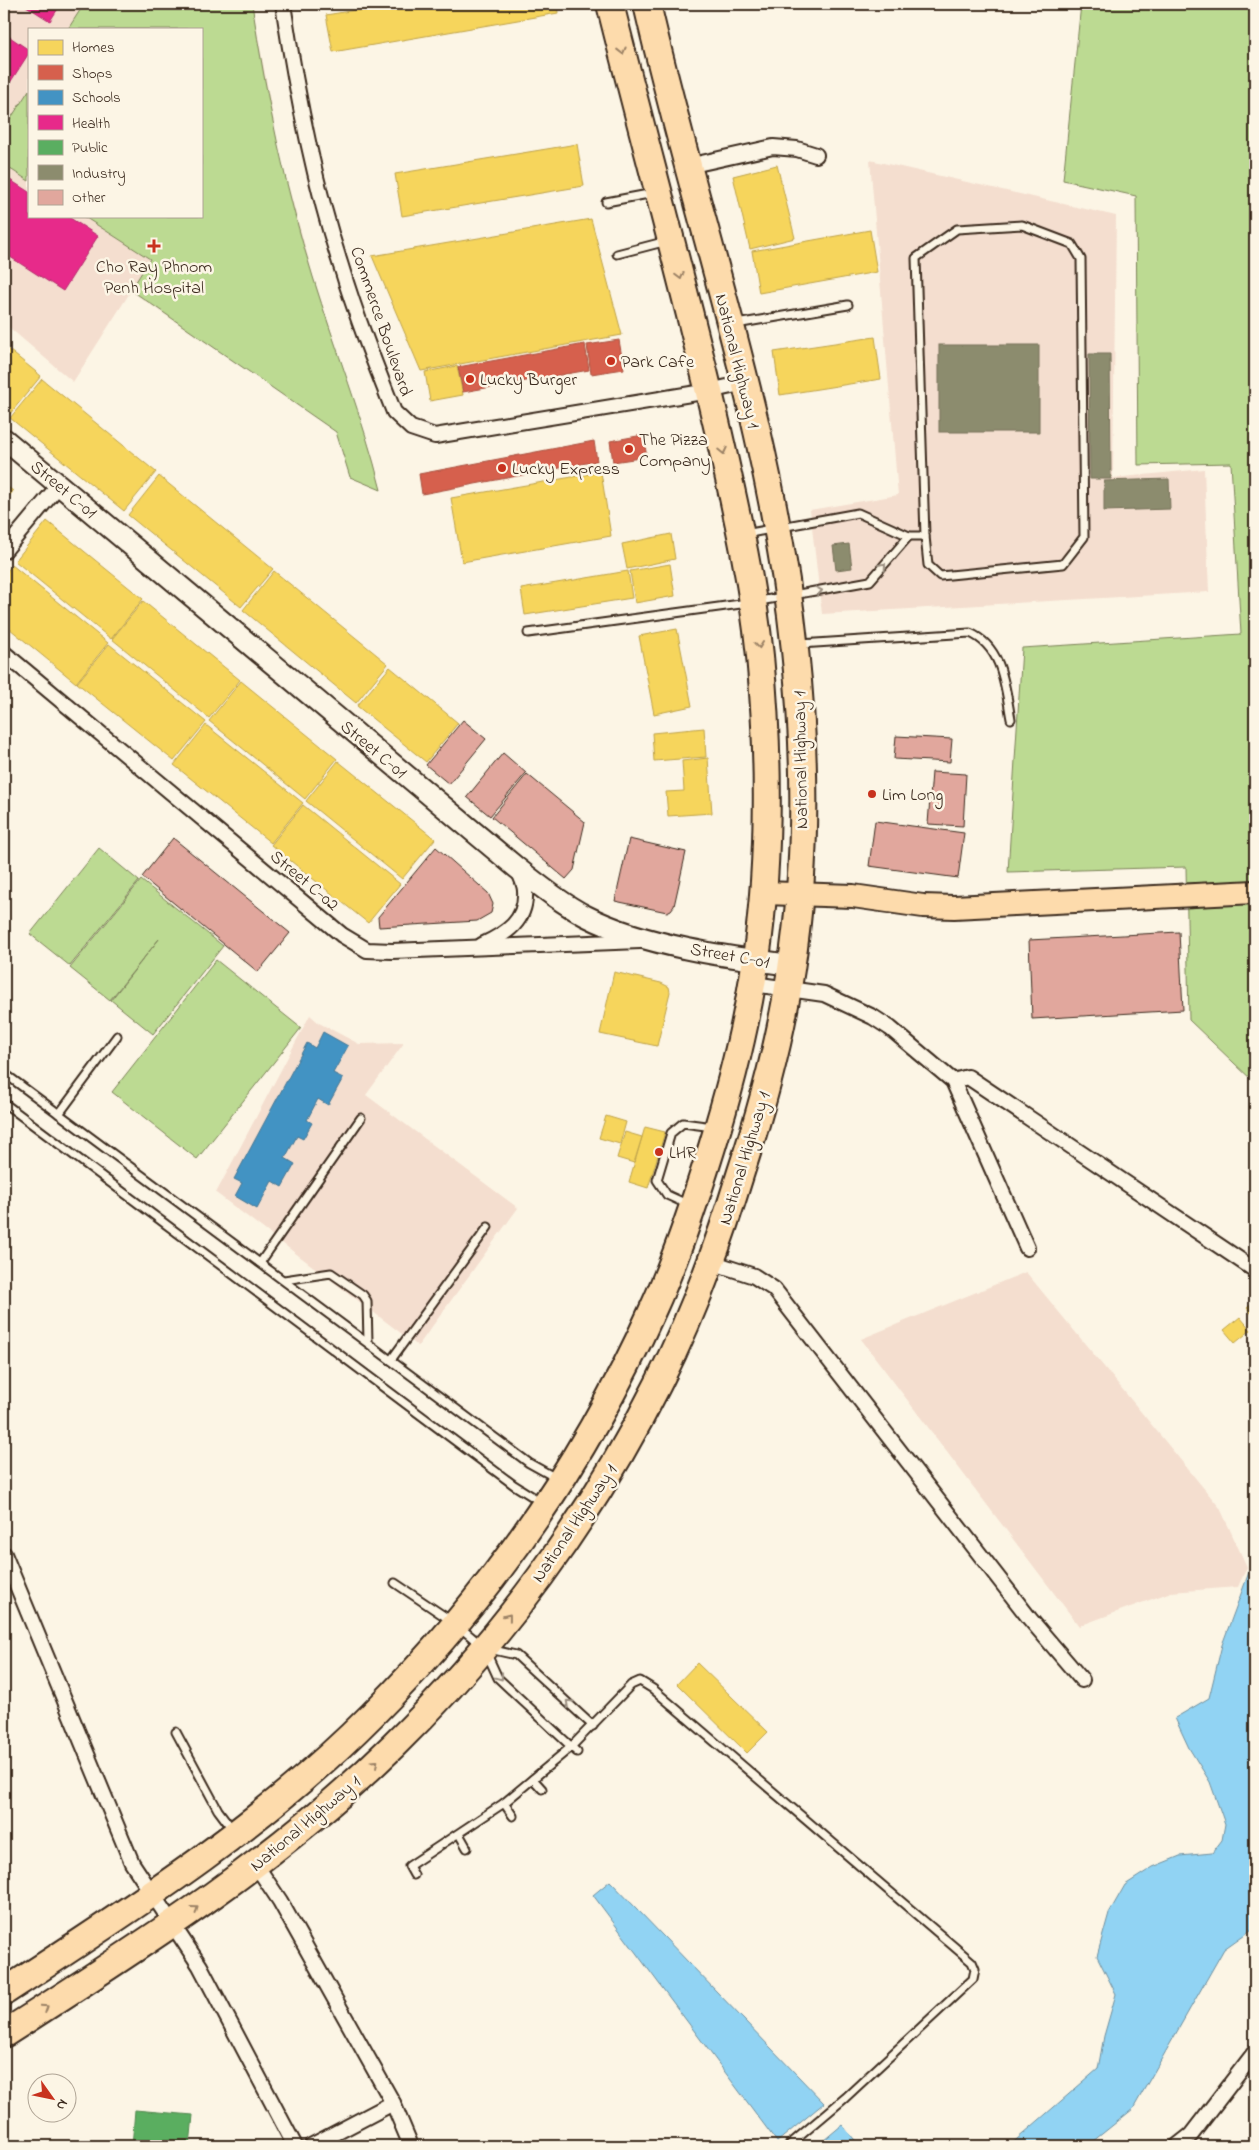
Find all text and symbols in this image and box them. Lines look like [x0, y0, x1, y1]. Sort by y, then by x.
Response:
legend [28, 28, 202, 218]
text: Homes [72, 37, 115, 59]
one-way arrow [616, 47, 626, 55]
text: Shops [72, 63, 112, 85]
text: Schools [72, 87, 121, 109]
text: Health [72, 113, 110, 135]
text: Public [72, 137, 108, 159]
text: Industry [72, 163, 126, 186]
text: Other [72, 187, 106, 209]
marker: Cho Ray Phnom Penh Hospital [147, 239, 161, 253]
street label: Commerce Boulevard [342, 243, 418, 400]
place label: Cho Ray Phnom Penh Hospital [96, 255, 212, 302]
one-way arrow [674, 272, 684, 280]
street label: National Highway 1 [706, 291, 765, 432]
place label: Park Cafe [621, 350, 695, 376]
marker: Park Cafe [605, 355, 617, 367]
place label: Lucky Burger [480, 368, 577, 395]
marker: Lucky Burger [464, 373, 476, 385]
place label: The Pizza Company [639, 428, 711, 475]
marker: The Pizza Company [623, 443, 635, 455]
one-way arrow [717, 447, 727, 455]
street label: Street C-01 [24, 455, 102, 526]
place label: Lucky Express [512, 457, 620, 483]
marker: Lucky Express [496, 462, 508, 474]
one-way arrow [877, 563, 886, 572]
one-way arrow [814, 586, 823, 596]
one-way arrow [753, 641, 764, 649]
street label: National Highway 1 [788, 690, 817, 829]
street label: Street C-01 [334, 715, 412, 786]
place label: Lim Long [882, 783, 943, 810]
marker: Lim Long [866, 788, 878, 800]
street label: Street C-02 [263, 845, 344, 918]
street label: Street C-01 [688, 937, 772, 977]
street label: National Highway 1 [713, 1089, 780, 1229]
place label: LHR [669, 1141, 696, 1167]
marker: LHR [653, 1146, 665, 1158]
street label: National Highway 1 [526, 1459, 626, 1589]
one-way arrow [503, 1614, 511, 1623]
one-way arrow [494, 1671, 502, 1680]
one-way arrow [565, 1700, 574, 1709]
one-way arrow [370, 1759, 379, 1768]
street label: National Highway 1 [245, 1770, 368, 1880]
one-way arrow [189, 1906, 199, 1915]
one-way arrow [39, 2005, 48, 2014]
north arrow [28, 2072, 78, 2122]
text: N [50, 2095, 73, 2114]

